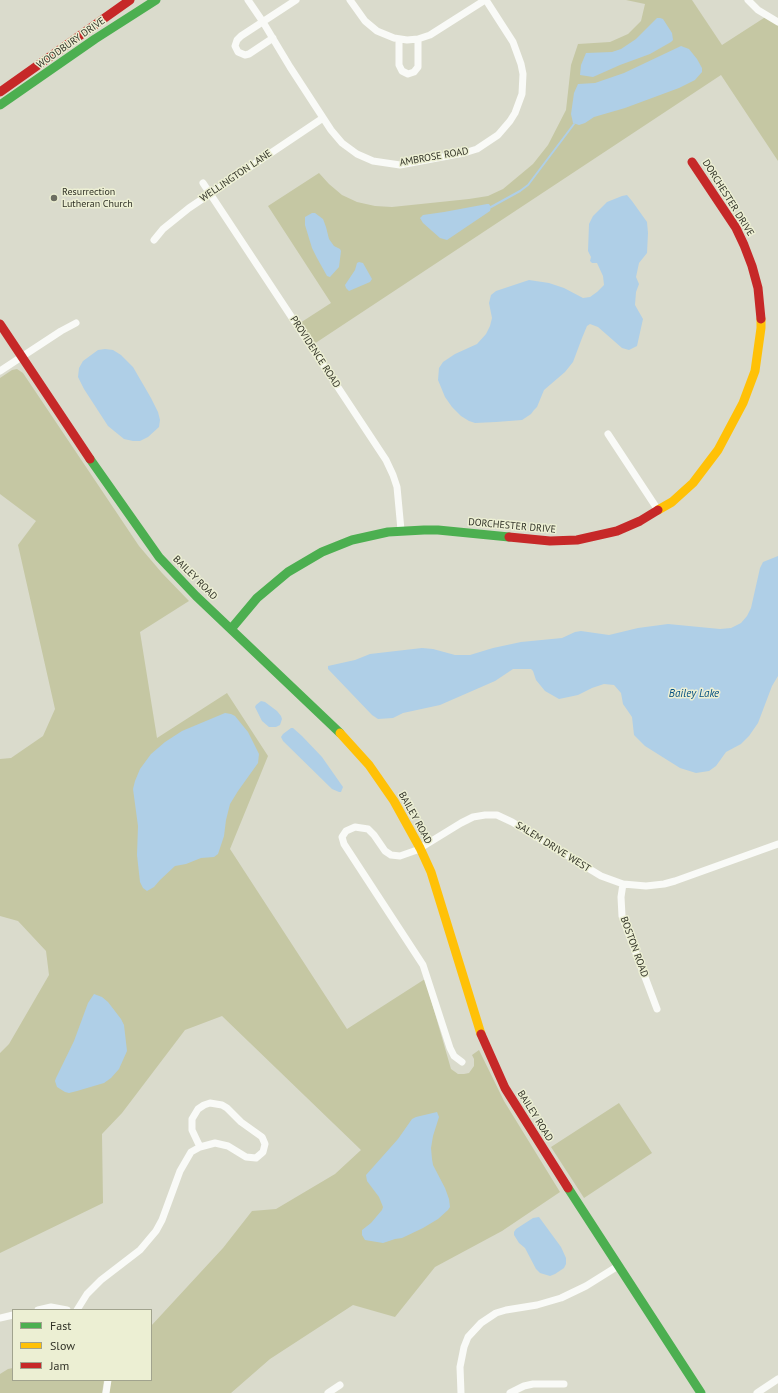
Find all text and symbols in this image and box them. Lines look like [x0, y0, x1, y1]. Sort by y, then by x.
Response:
street label: WOODBURY DRIVE [35, 15, 107, 71]
street label: AMBROSE ROAD [399, 145, 469, 169]
street label: WELLINGTON LANE [198, 147, 274, 205]
street label: DORCHESTER DRIVE [700, 158, 756, 238]
place label: Resurrection Lutheran Church [62, 186, 133, 210]
marker: Resurrection Lutheran Church [49, 193, 59, 203]
street label: PROVIDENCE ROAD [287, 314, 343, 390]
street label: DORCHESTER DRIVE [468, 516, 556, 536]
street label: BAILEY ROAD [170, 553, 220, 603]
water label: Bailey Lake [669, 687, 719, 701]
street label: BAILEY ROAD [396, 790, 434, 846]
street label: SALEM DRIVE WEST [513, 819, 593, 875]
street label: BOSTON ROAD [617, 915, 651, 979]
street label: BAILEY ROAD [515, 1088, 555, 1144]
legend [12, 1309, 152, 1381]
text: Fast [50, 1318, 71, 1333]
text: Slow [50, 1338, 75, 1353]
text: Jam [50, 1358, 69, 1373]

